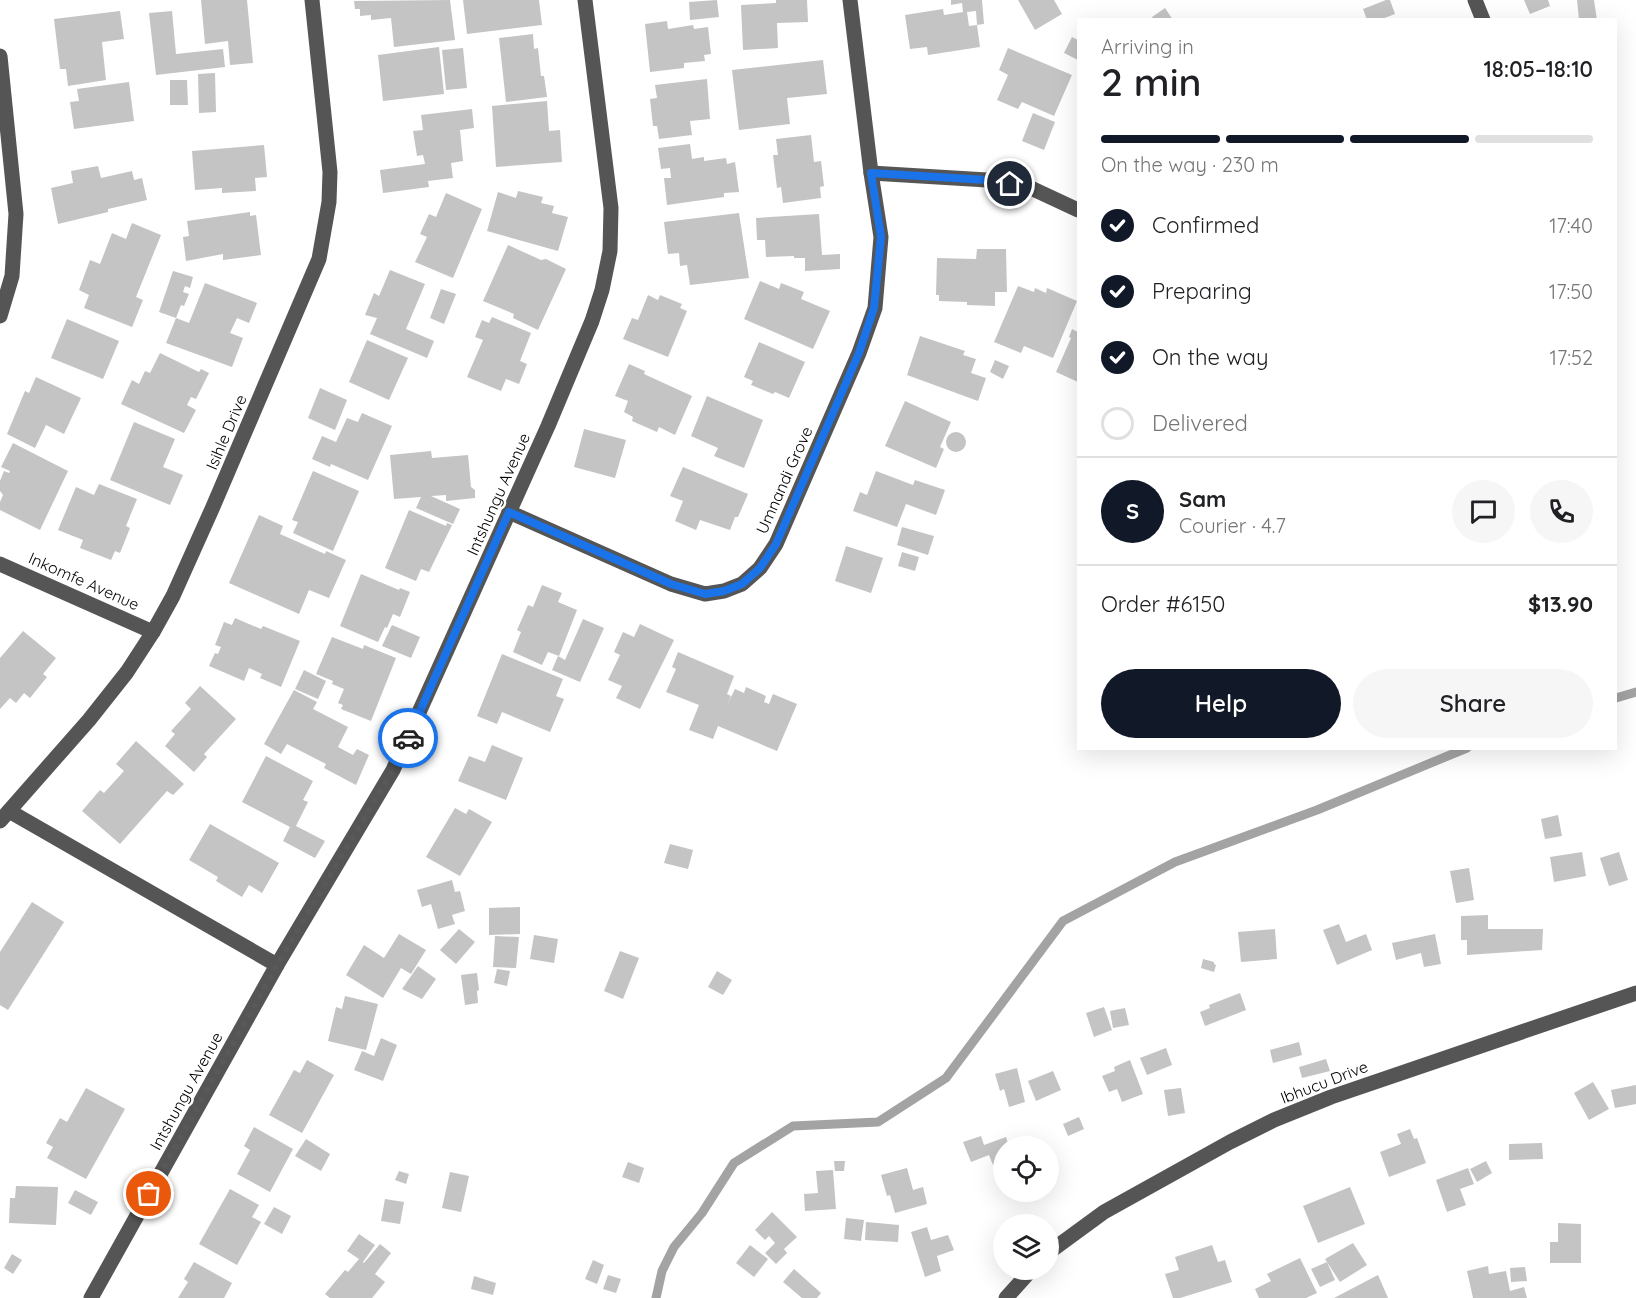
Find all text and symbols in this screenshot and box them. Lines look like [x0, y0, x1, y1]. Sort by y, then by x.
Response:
text: Arriving in [1101, 34, 1194, 59]
text: 18:05–18:10 [1483, 55, 1593, 83]
text: 2 min [1101, 57, 1202, 106]
text: On the way · 230 m [1101, 152, 1279, 177]
pin [984, 158, 1035, 209]
icon: home [993, 167, 1026, 200]
icon: check [1101, 209, 1134, 242]
text: Confirmed [1152, 211, 1259, 239]
text: 17:40 [1549, 213, 1593, 238]
icon: check [1101, 275, 1134, 308]
text: Preparing [1152, 277, 1252, 305]
text: 17:50 [1549, 279, 1593, 304]
icon: check [1101, 341, 1134, 374]
text: On the way [1152, 343, 1268, 371]
text: 17:52 [1550, 345, 1593, 370]
street label: Isihle Drive [201, 392, 251, 472]
text: Delivered [1152, 409, 1248, 437]
street label: Umnandi Grove [751, 423, 817, 537]
street label: Intshungu Avenue [462, 430, 534, 558]
button: chat [1452, 480, 1515, 543]
button: phone [1530, 480, 1593, 543]
text: Sam [1179, 485, 1226, 513]
text: S [1126, 497, 1139, 525]
text: Courier · 4.7 [1179, 513, 1286, 538]
street label: Inkomfe Avenue [26, 548, 142, 614]
text: Order #6150 [1101, 590, 1225, 618]
text: $13.90 [1528, 590, 1593, 618]
button: Help [1101, 669, 1341, 738]
button: Share [1353, 669, 1593, 738]
courier [378, 708, 438, 768]
icon: car [392, 722, 425, 755]
street label: Intshungu Avenue [145, 1028, 227, 1154]
street label: Ibhucu Drive [1277, 1056, 1371, 1108]
map controls [993, 1136, 1059, 1280]
button: locate [993, 1136, 1059, 1202]
pin [123, 1168, 174, 1219]
icon: bag [132, 1177, 165, 1210]
button: layers [993, 1214, 1059, 1280]

